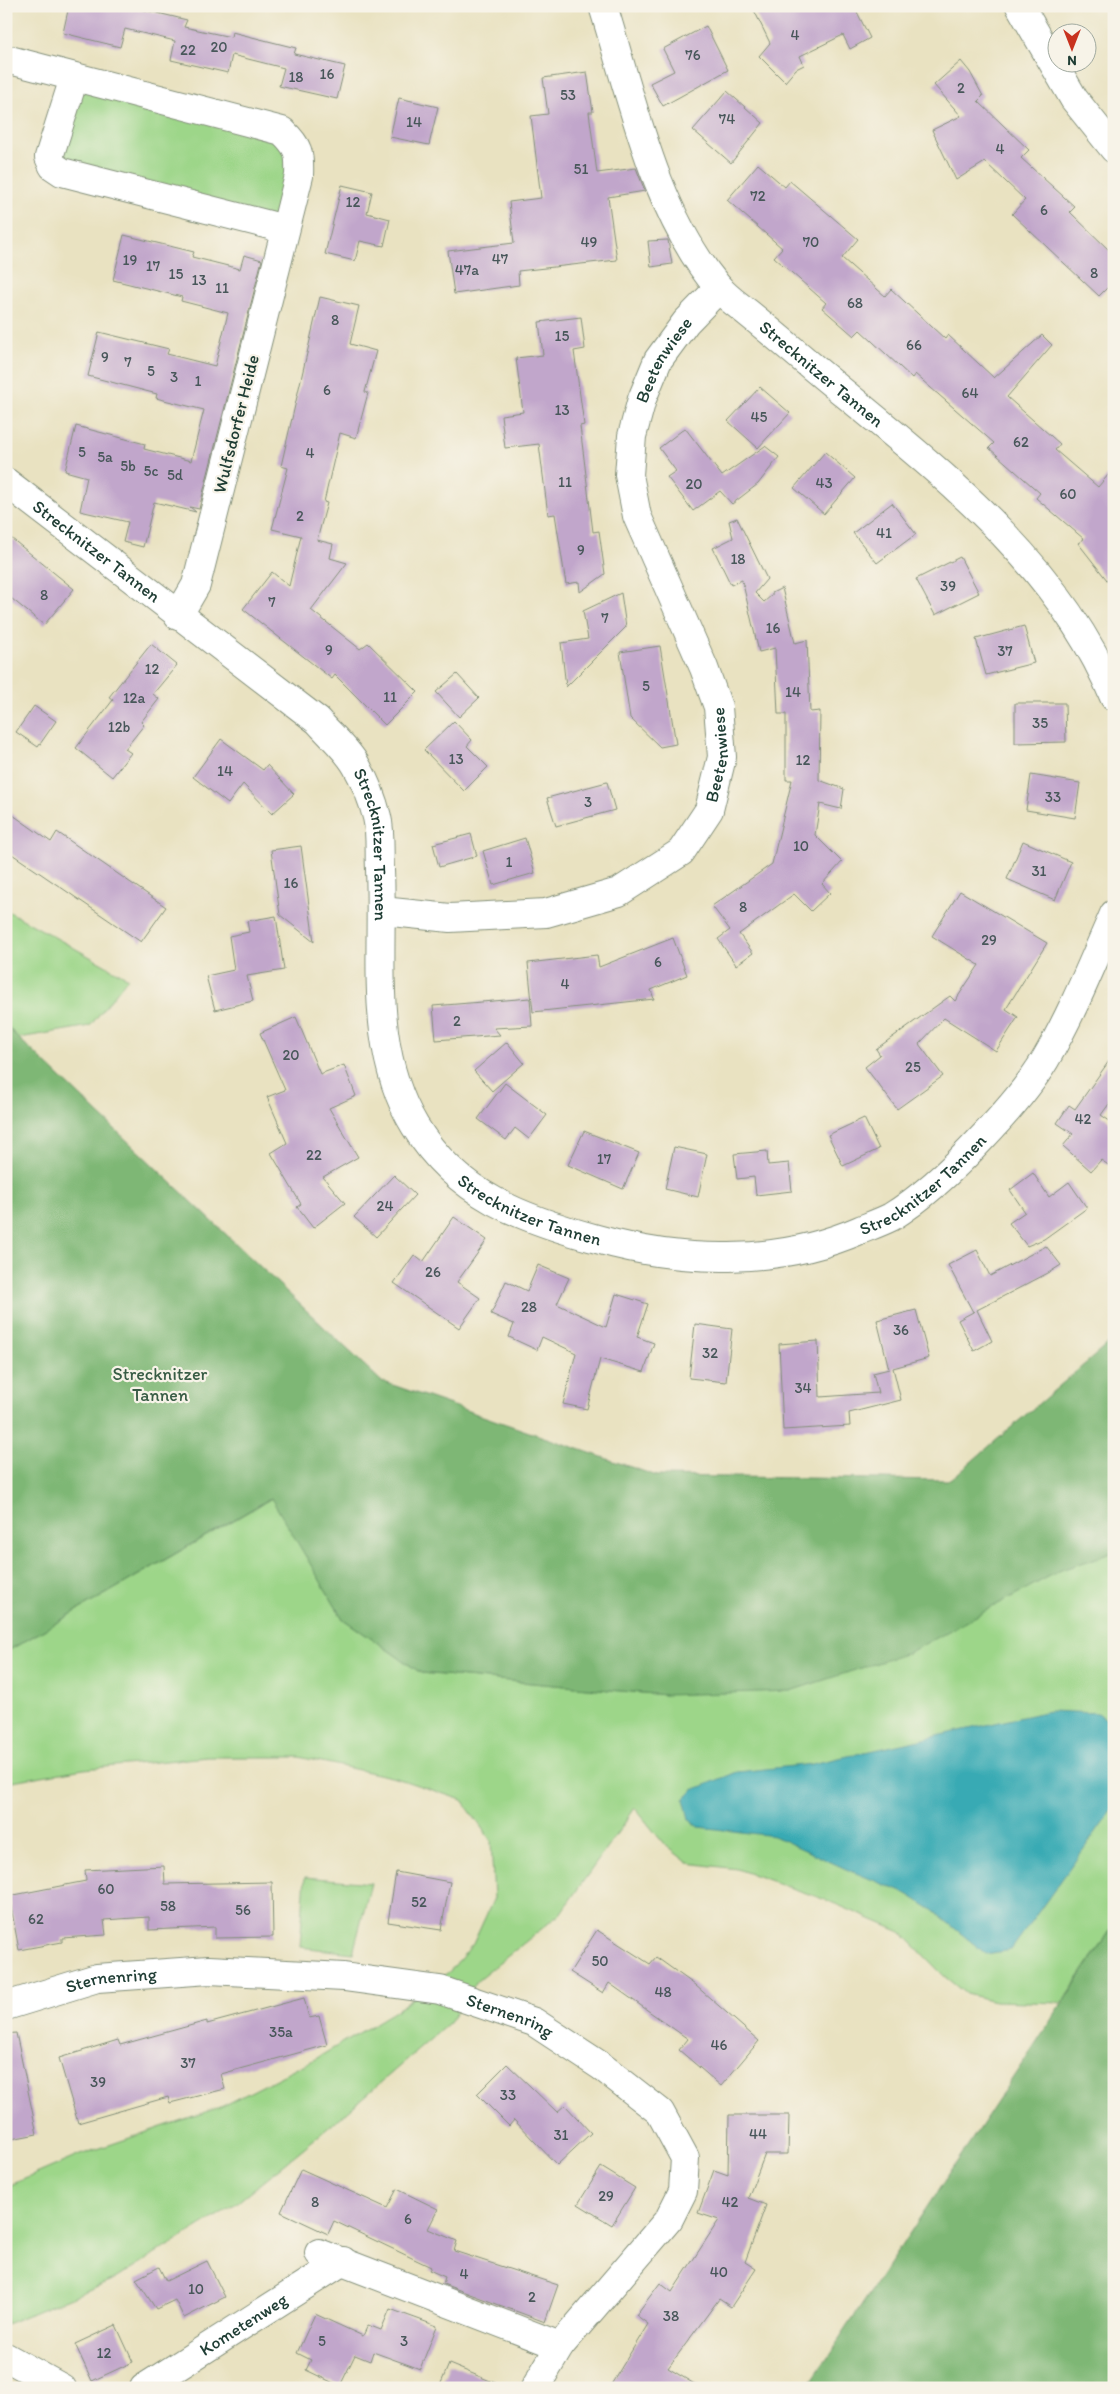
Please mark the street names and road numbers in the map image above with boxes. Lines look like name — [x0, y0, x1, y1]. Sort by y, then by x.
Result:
street label: Beetenwiese — [631, 313, 697, 406]
street label: Strecknitzer Tannen — [755, 316, 888, 432]
street label: Wulfsdorfer Heide — [208, 353, 264, 495]
street label: Strecknitzer Tannen — [28, 495, 165, 607]
street label: Beetenwiese — [700, 707, 733, 805]
street label: Strecknitzer Tannen — [349, 764, 392, 921]
street label: Strecknitzer Tannen — [856, 1129, 991, 1240]
street label: Strecknitzer Tannen — [453, 1169, 604, 1251]
street label: Sternenring — [63, 1963, 158, 1998]
street label: Sternenring — [463, 1989, 558, 2043]
street label: Kometenweg — [195, 2288, 292, 2361]

